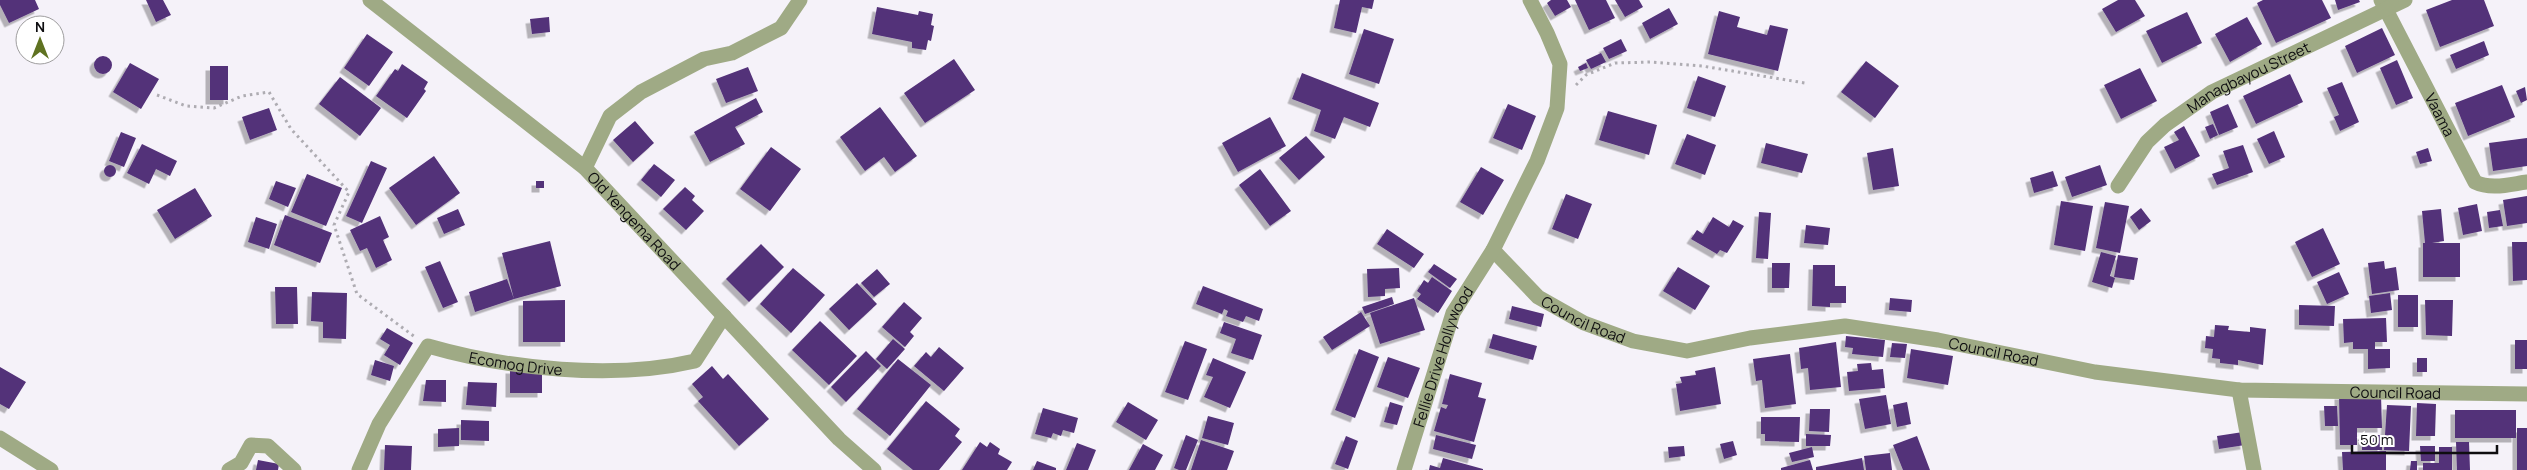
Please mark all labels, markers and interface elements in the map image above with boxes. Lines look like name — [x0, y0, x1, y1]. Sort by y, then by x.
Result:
north arrow — [15, 15, 65, 65]
text: N — [35, 17, 45, 36]
street label: Managbayou Street — [2182, 36, 2313, 117]
street label: Vaama — [2420, 89, 2460, 140]
street label: Old Yengema Road — [583, 167, 686, 275]
street label: Fellie Drive Hollywood — [1408, 282, 1478, 429]
street label: Council Road — [1538, 291, 1629, 348]
street label: Council Road — [1947, 332, 2040, 371]
street label: Ecomog Drive — [467, 346, 564, 380]
street label: Council Road — [2350, 381, 2441, 403]
scale bar — [2352, 422, 2497, 454]
text: 50 m — [2360, 429, 2394, 450]

